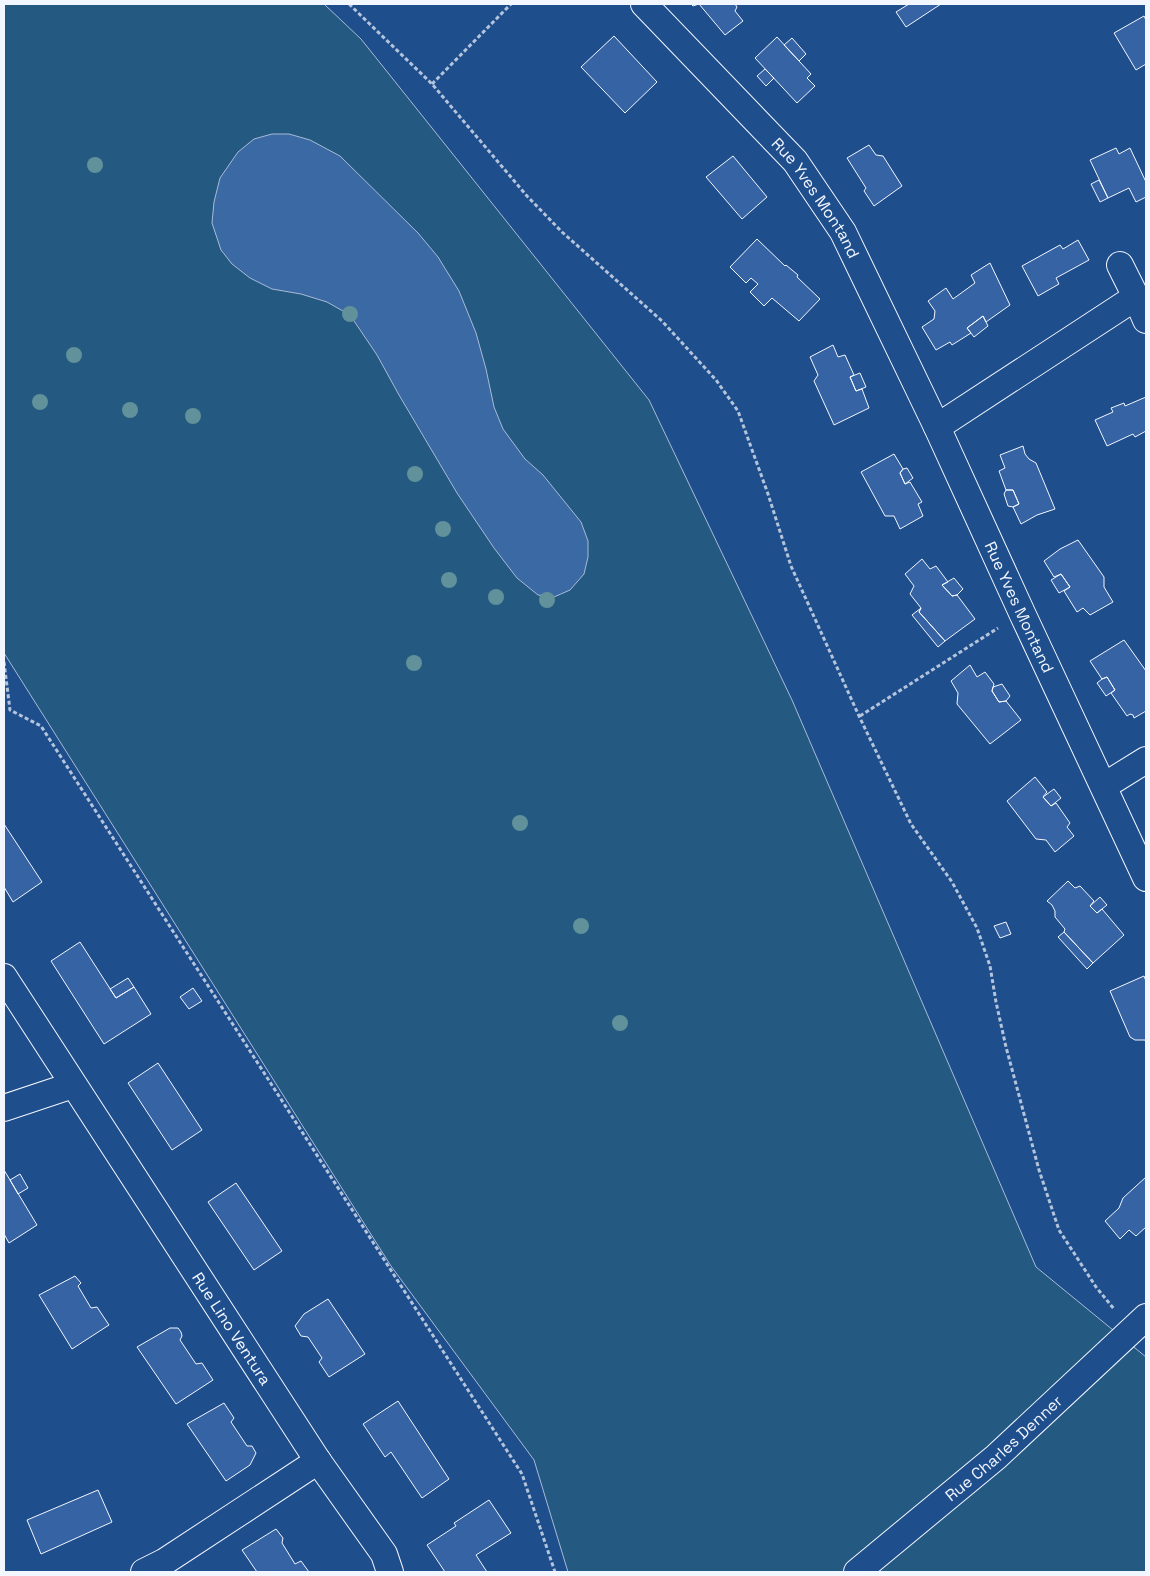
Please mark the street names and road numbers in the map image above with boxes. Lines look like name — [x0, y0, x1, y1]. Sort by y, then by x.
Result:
street label: Rue Yves Montand — [767, 133, 864, 262]
street label: Rue Yves Montand — [980, 538, 1058, 676]
street label: Rue Lino Ventura — [187, 1268, 276, 1389]
street label: Rue Charles Denner — [941, 1391, 1067, 1506]

